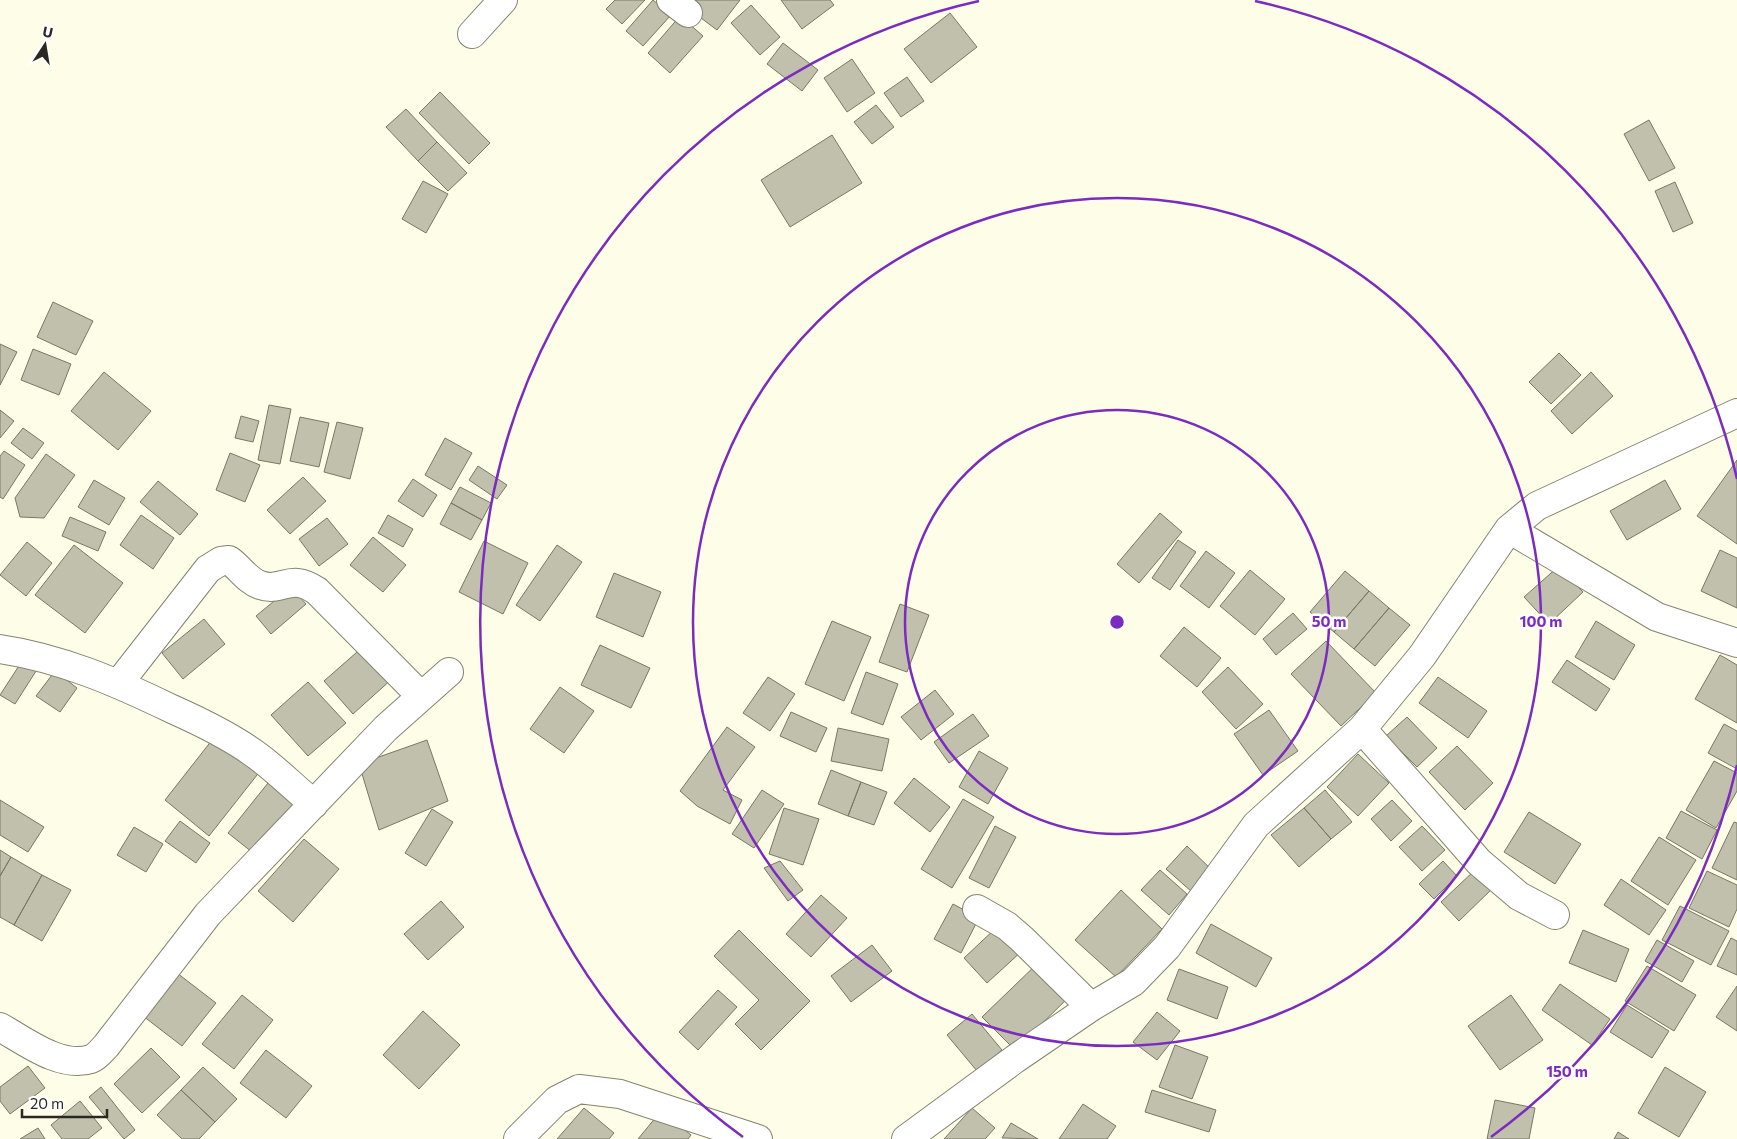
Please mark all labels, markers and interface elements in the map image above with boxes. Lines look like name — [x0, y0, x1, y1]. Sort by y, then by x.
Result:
north arrow — [20, 20, 70, 70]
text: U — [41, 22, 55, 41]
text: 50 m — [1312, 612, 1346, 630]
text: 100 m — [1520, 612, 1562, 630]
centre of rings — [1108, 613, 1126, 631]
text: 150 m — [1546, 1062, 1588, 1080]
scale bar — [22, 1086, 108, 1118]
text: 20 m — [30, 1094, 64, 1112]

